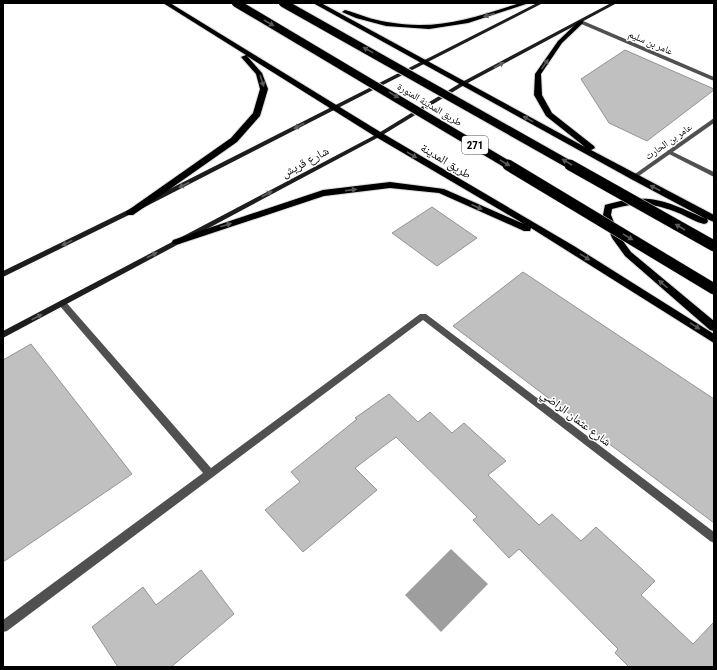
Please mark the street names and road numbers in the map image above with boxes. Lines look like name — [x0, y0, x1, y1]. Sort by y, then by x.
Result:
street label: عامر بن سليم — [626, 28, 675, 59]
street label: طريق المدينة المنورة — [395, 81, 464, 129]
street label: عامر بن الحارث — [643, 121, 694, 162]
road number: 271 — [462, 136, 488, 154]
street label: طريق المدينة — [418, 140, 474, 182]
street label: شارع قريش — [279, 144, 332, 181]
street label: شارع عثمان الراضي — [536, 387, 614, 452]

